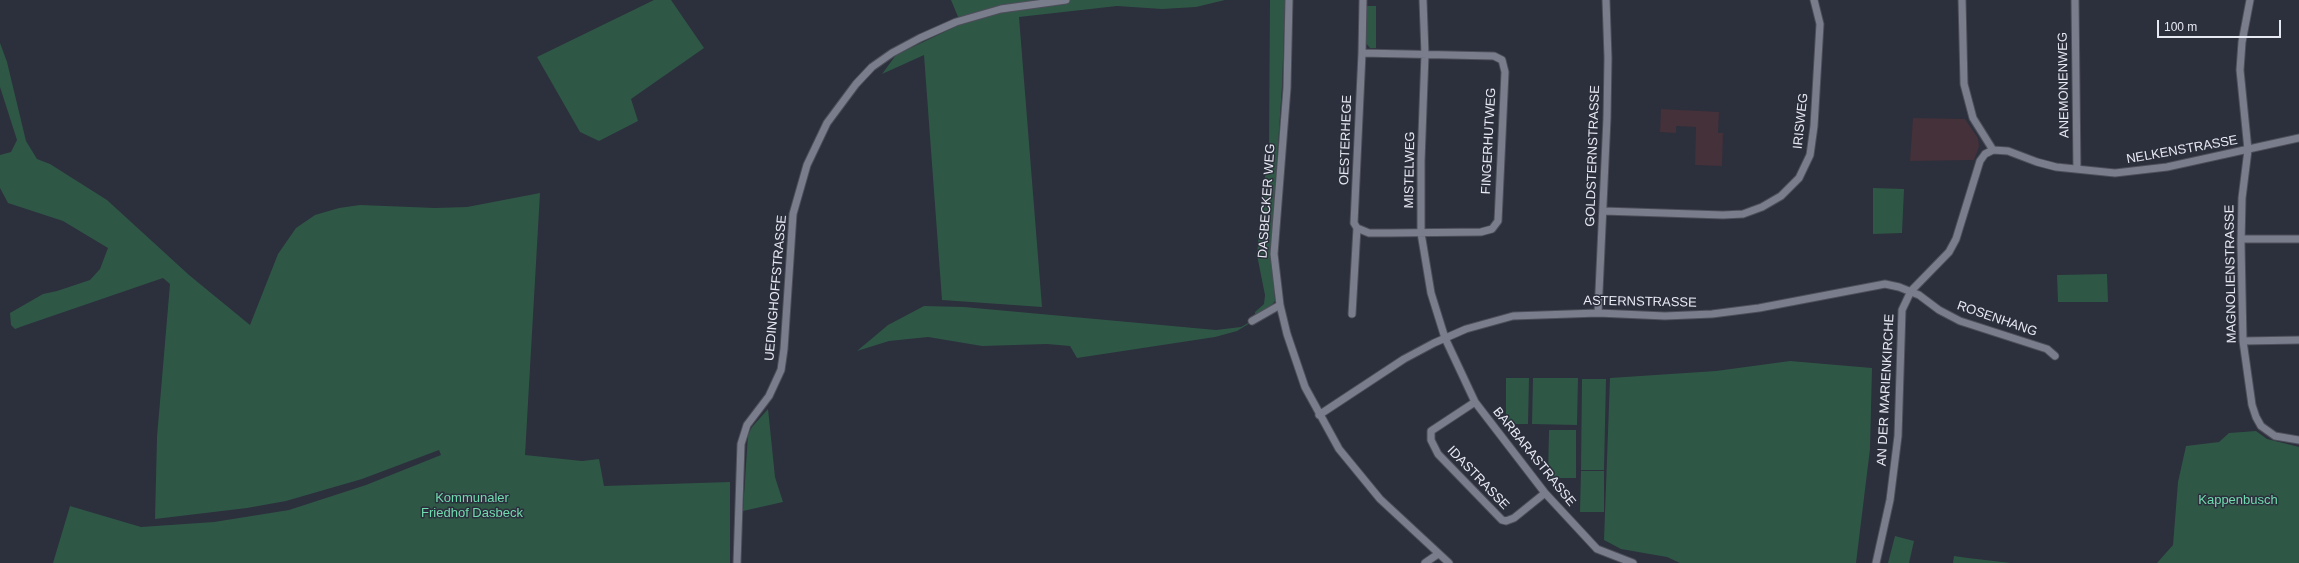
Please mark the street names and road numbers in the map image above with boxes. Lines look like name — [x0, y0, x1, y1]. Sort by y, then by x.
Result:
street label: ANEMONENWEG — [2055, 32, 2073, 138]
street label: GOLDSTERNSTRASSE — [1583, 85, 1603, 227]
street label: FINGERHUTWEG — [1478, 87, 1500, 195]
street label: IRISWEG — [1790, 92, 1812, 150]
street label: OESTERHEGE — [1337, 95, 1355, 185]
street label: MISTELWEG — [1402, 131, 1418, 209]
street label: NELKENSTRASSE — [2125, 133, 2239, 167]
street label: DASBECKER WEG — [1255, 143, 1279, 259]
street label: MAGNOLIENSTRASSE — [2222, 205, 2240, 343]
street label: UEDINGHOFFSTRASSE — [762, 214, 790, 362]
street label: ASTERNSTRASSE — [1583, 293, 1697, 311]
street label: ROSENHANG — [1955, 298, 2039, 340]
street label: AN DER MARIENKIRCHE — [1874, 313, 1898, 467]
street label: BARBARASTRASSE — [1489, 404, 1579, 510]
street label: IDASTRASSE — [1444, 443, 1512, 513]

